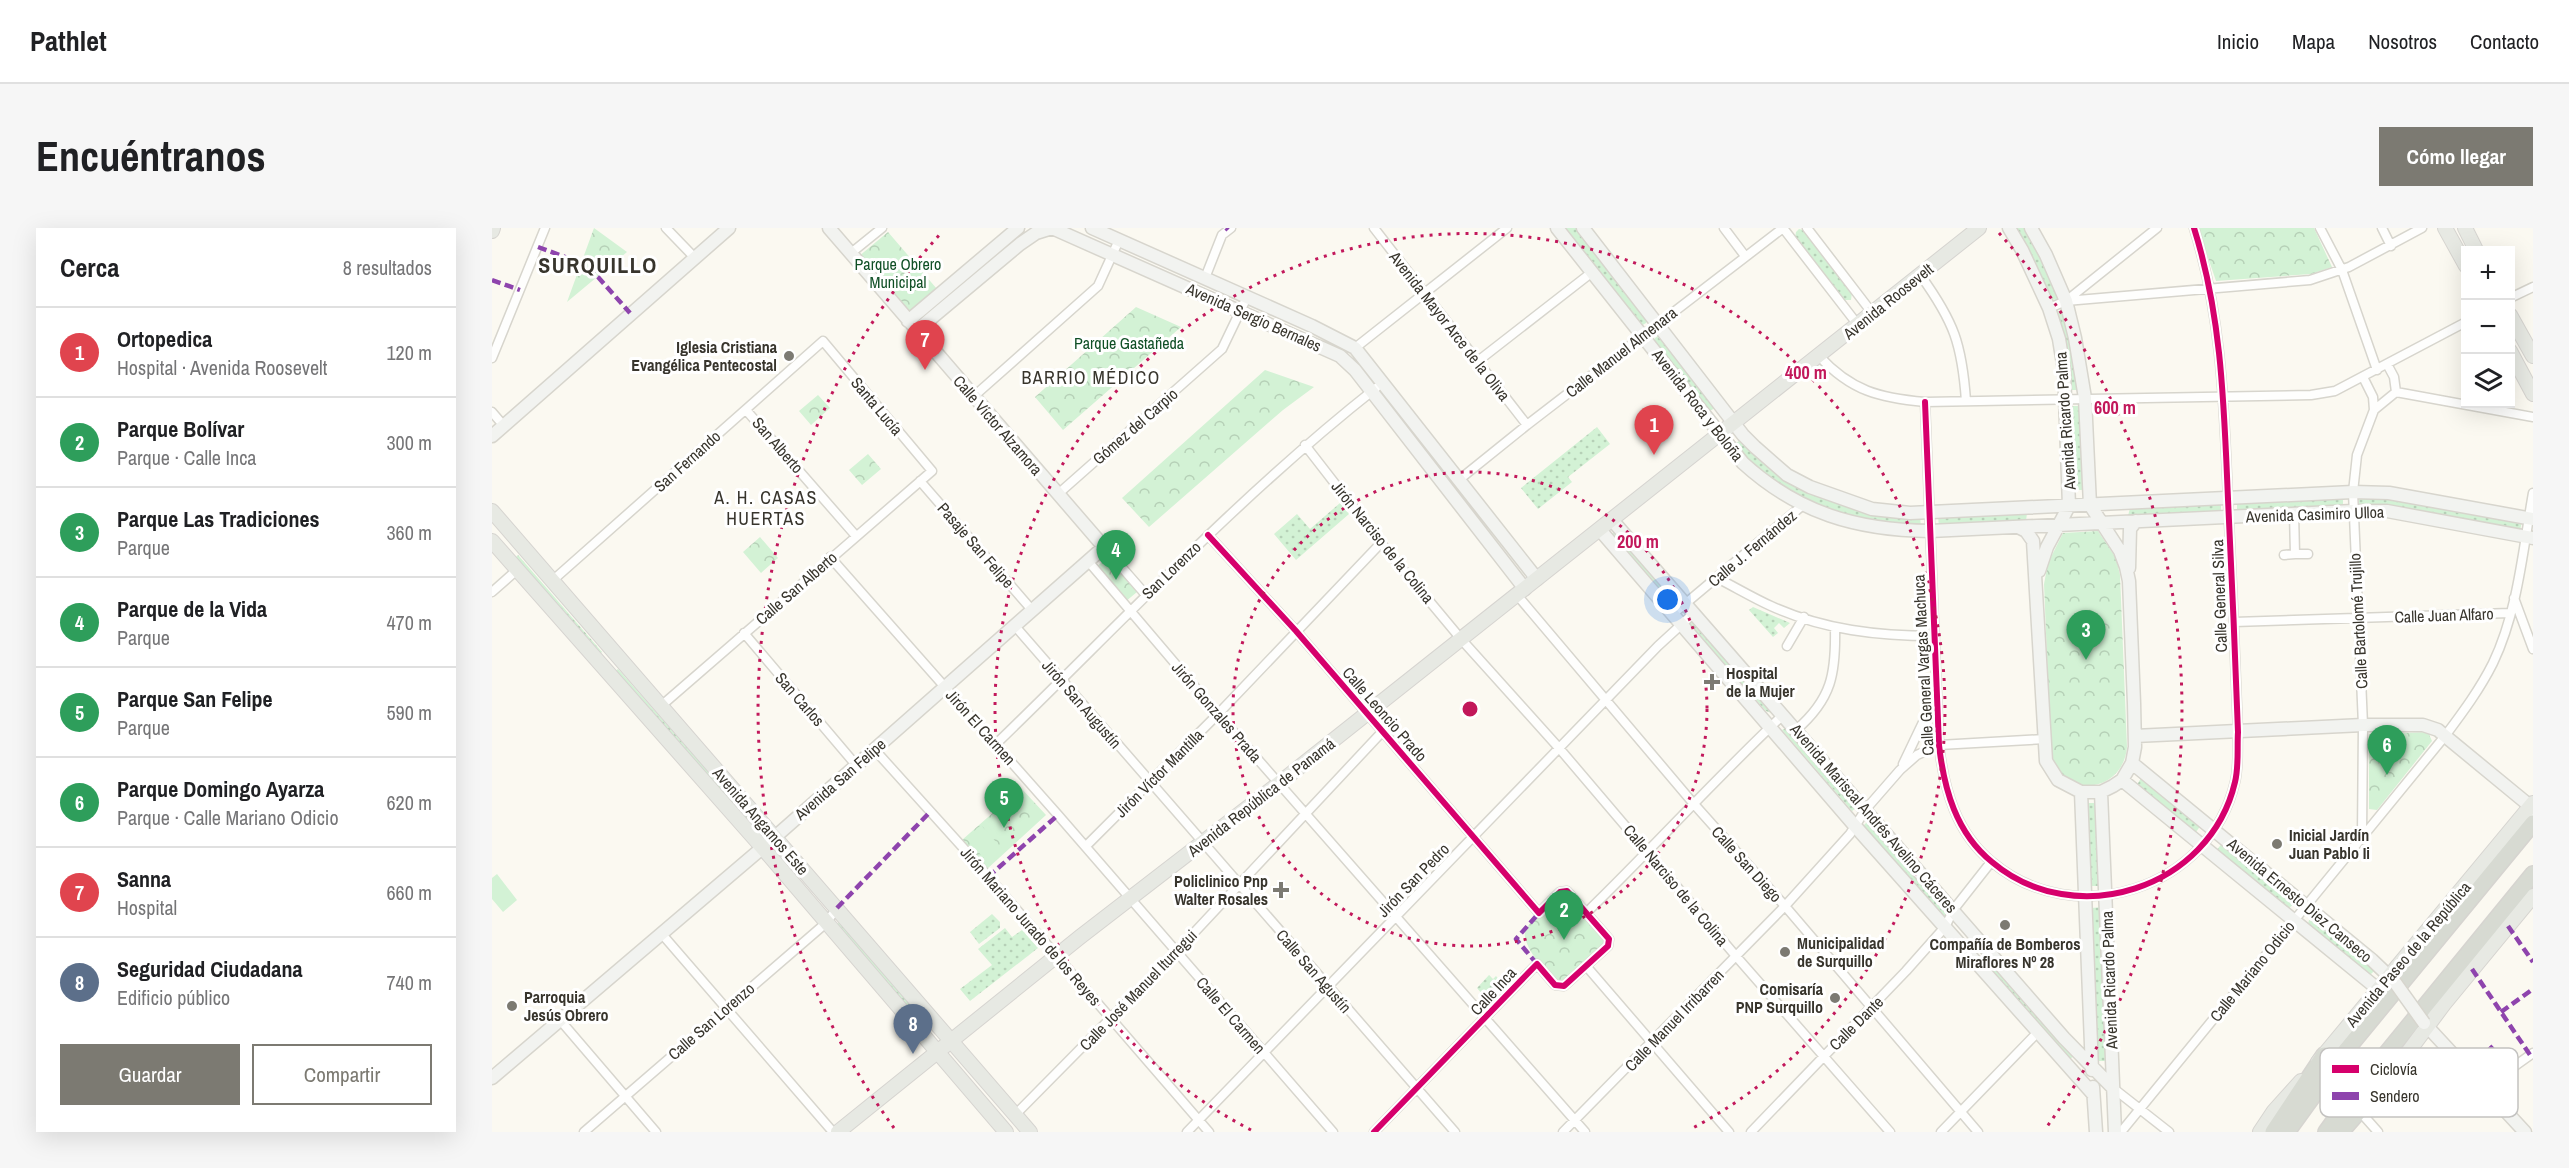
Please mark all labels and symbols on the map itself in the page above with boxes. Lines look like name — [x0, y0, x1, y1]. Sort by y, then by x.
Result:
street label: Avenida Mayor Arce de la Oliva — [1384, 246, 1516, 406]
district label: SURQUILLO — [538, 250, 658, 280]
park label: Parque Obrero Municipal — [855, 253, 941, 293]
street label: Avenida Roosevelt — [1838, 258, 1938, 345]
street label: Avenida Sergio Bernales — [1182, 277, 1325, 357]
street label: Calle Manuel Almenara — [1561, 301, 1682, 402]
pin: 7 — [906, 320, 944, 370]
park label: Parque Gastañeda — [1074, 332, 1185, 354]
place label: Iglesia Cristiana Evangélica Pentecostal — [631, 336, 778, 376]
street label: Avenida Roca y Boloña — [1647, 343, 1749, 466]
marker: Iglesia Cristiana Evangélica Pentecostal — [782, 349, 796, 363]
street label: Avenida Ricardo Palma — [2049, 351, 2081, 492]
text: 400 m — [1785, 360, 1827, 385]
district label: BARRIO MÉDICO — [1021, 365, 1161, 390]
street label: Calle Víctor Alzamora — [948, 370, 1048, 480]
street label: Santa Lucía — [846, 372, 908, 440]
street label: Gómez del Carpio — [1088, 383, 1182, 469]
text: 600 m — [2094, 395, 2136, 420]
pin: 1 — [1634, 406, 1674, 455]
street label: San Alberto — [747, 412, 809, 478]
street label: San Fernando — [649, 425, 725, 497]
street label: Jirón Narciso de la Colina — [1327, 476, 1440, 608]
district label: A. H. CASAS HUERTAS — [713, 485, 818, 531]
street label: Pasaje San Felipe — [933, 498, 1019, 592]
street label: Avenida Casimiro Ulloa — [2244, 501, 2385, 527]
street label: Calle J. Fernández — [1703, 504, 1801, 592]
text: 200 m — [1617, 529, 1659, 554]
pin: 4 — [1096, 530, 1136, 580]
street label: San Lorenzo — [1137, 536, 1205, 604]
street label: Calle General Silva — [2206, 538, 2232, 653]
street label: Calle San Alberto — [751, 546, 841, 630]
street label: Calle Bartolomé Trujillo — [2343, 553, 2373, 689]
street label: Calle General Vargas Machuca — [1907, 573, 1939, 756]
your location — [1653, 585, 1682, 614]
street label: Calle Juan Alfaro — [2394, 602, 2494, 628]
pin: 3 — [2066, 610, 2106, 660]
street label: Jirón San Augustín — [1037, 655, 1127, 753]
street label: Jirón Gonzales Prada — [1167, 657, 1267, 768]
street label: Calle Leoncio Prado — [1338, 662, 1432, 766]
place label: Hospital de la Mujer — [1726, 662, 1795, 702]
street label: San Carlos — [770, 667, 830, 731]
marker: Hospital de la Mujer — [1703, 673, 1721, 691]
street label: Jirón El Carmen — [941, 684, 1021, 770]
centre of rings — [1460, 699, 1480, 719]
street label: Avenida Mariscal Andrés Avelino Cáceres — [1785, 718, 1963, 918]
street label: Jirón Víctor Mantilla — [1110, 724, 1208, 822]
pin: 6 — [2368, 726, 2406, 775]
street label: Avenida República de Panamá — [1182, 732, 1340, 862]
street label: Avenida San Felipe — [789, 733, 890, 825]
street label: Avenida Angamos Este — [707, 762, 814, 880]
pin: 5 — [984, 778, 1024, 828]
street label: Calle Narciso de la Colina — [1619, 820, 1734, 951]
street label: Calle San Diego — [1707, 821, 1787, 907]
place label: Inicial Jardín Juan Pablo Ii — [2289, 824, 2370, 864]
street label: Avenida Ernesto Diez Canseco — [2222, 832, 2377, 967]
marker: Inicial Jardín Juan Pablo Ii — [2270, 837, 2284, 851]
street label: Jirón San Pedro — [1372, 838, 1454, 922]
street label: Jirón Mariano Jurado de los Reyes — [956, 842, 1106, 1010]
place label: Policlinico Pnp Walter Rosales — [1174, 870, 1268, 910]
street label: Avenida Paseo de la República — [2340, 876, 2476, 1032]
marker: Policlinico Pnp Walter Rosales — [1272, 881, 1290, 899]
pin: 2 — [1544, 890, 1584, 940]
street label: Avenida Ricardo Palma — [2096, 910, 2122, 1051]
street label: Calle Mariano Odicio — [2204, 916, 2300, 1026]
marker: Compañía de Bomberos Miraflores Nº 28 — [1998, 918, 2012, 932]
street label: Calle San Agustín — [1271, 924, 1357, 1018]
street label: Calle José Manuel Iturregui — [1074, 925, 1202, 1055]
place label: Municipalidad de Surquillo — [1797, 932, 1885, 972]
place label: Compañía de Bomberos Miraflores Nº 28 — [1930, 933, 2080, 973]
marker: Municipalidad de Surquillo — [1778, 945, 1792, 959]
street label: Calle Inca — [1465, 962, 1521, 1020]
street label: Calle Manuel Irribarren — [1619, 964, 1729, 1076]
street label: Calle El Carmen — [1191, 972, 1271, 1058]
street label: Calle San Lorenzo — [663, 977, 759, 1065]
place label: Comisaría PNP Surquillo — [1736, 978, 1824, 1018]
place label: Parroquia Jesús Obrero — [524, 986, 609, 1026]
street label: Calle Dante — [1824, 991, 1888, 1055]
marker: Comisaría PNP Surquillo — [1828, 991, 1842, 1005]
marker: Parroquia Jesús Obrero — [505, 999, 519, 1013]
pin: 8 — [894, 1004, 932, 1054]
legend — [2320, 1048, 2518, 1117]
text: Ciclovía — [2370, 1058, 2418, 1080]
text: Sendero — [2370, 1085, 2420, 1107]

